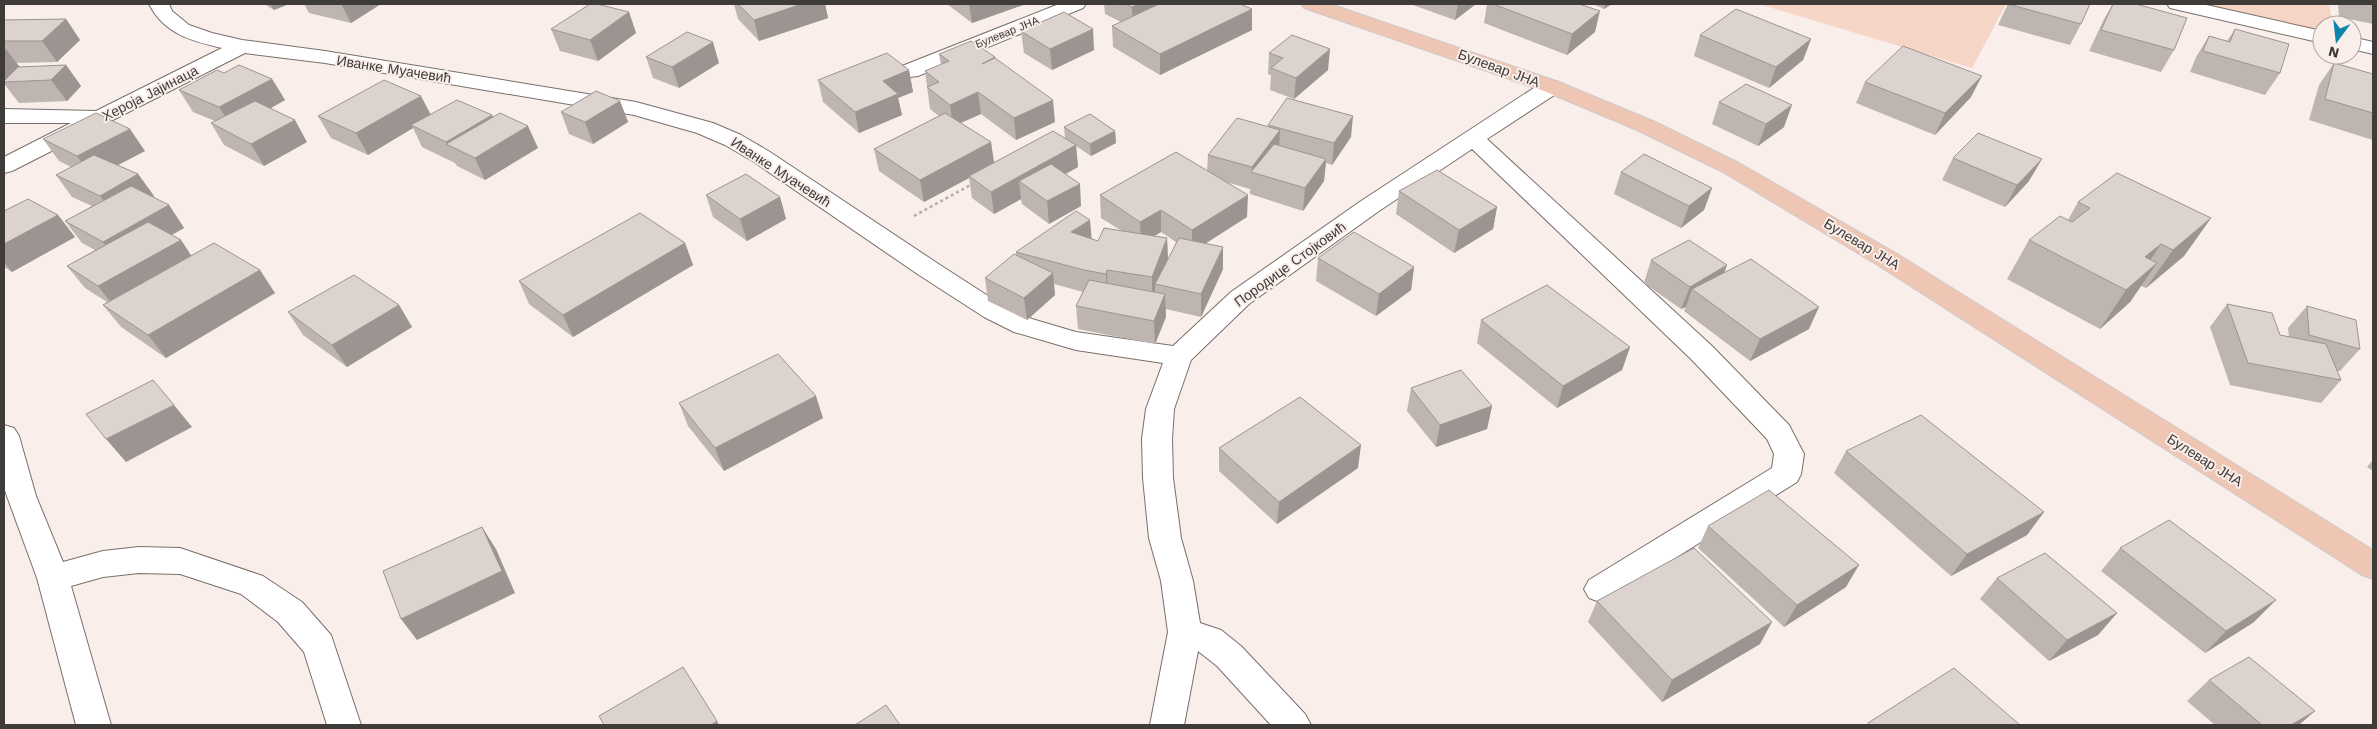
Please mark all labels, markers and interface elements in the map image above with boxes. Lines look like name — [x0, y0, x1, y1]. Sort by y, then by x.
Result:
street label: Булевар ЈНА — [974, 14, 1041, 51]
north arrow — [2312, 15, 2362, 65]
text: N — [2327, 43, 2341, 62]
street label: Булевар ЈНА — [1456, 46, 1543, 90]
street label: Иванке Муачевић — [335, 52, 453, 86]
street label: Хероја Јајинаца — [99, 62, 201, 124]
street label: Иванке Муачевић — [728, 134, 834, 210]
street label: Булевар ЈНА — [1821, 215, 1903, 273]
street label: Породице Стојковић — [1231, 218, 1349, 310]
street label: Булевар ЈНА — [2164, 431, 2246, 490]

